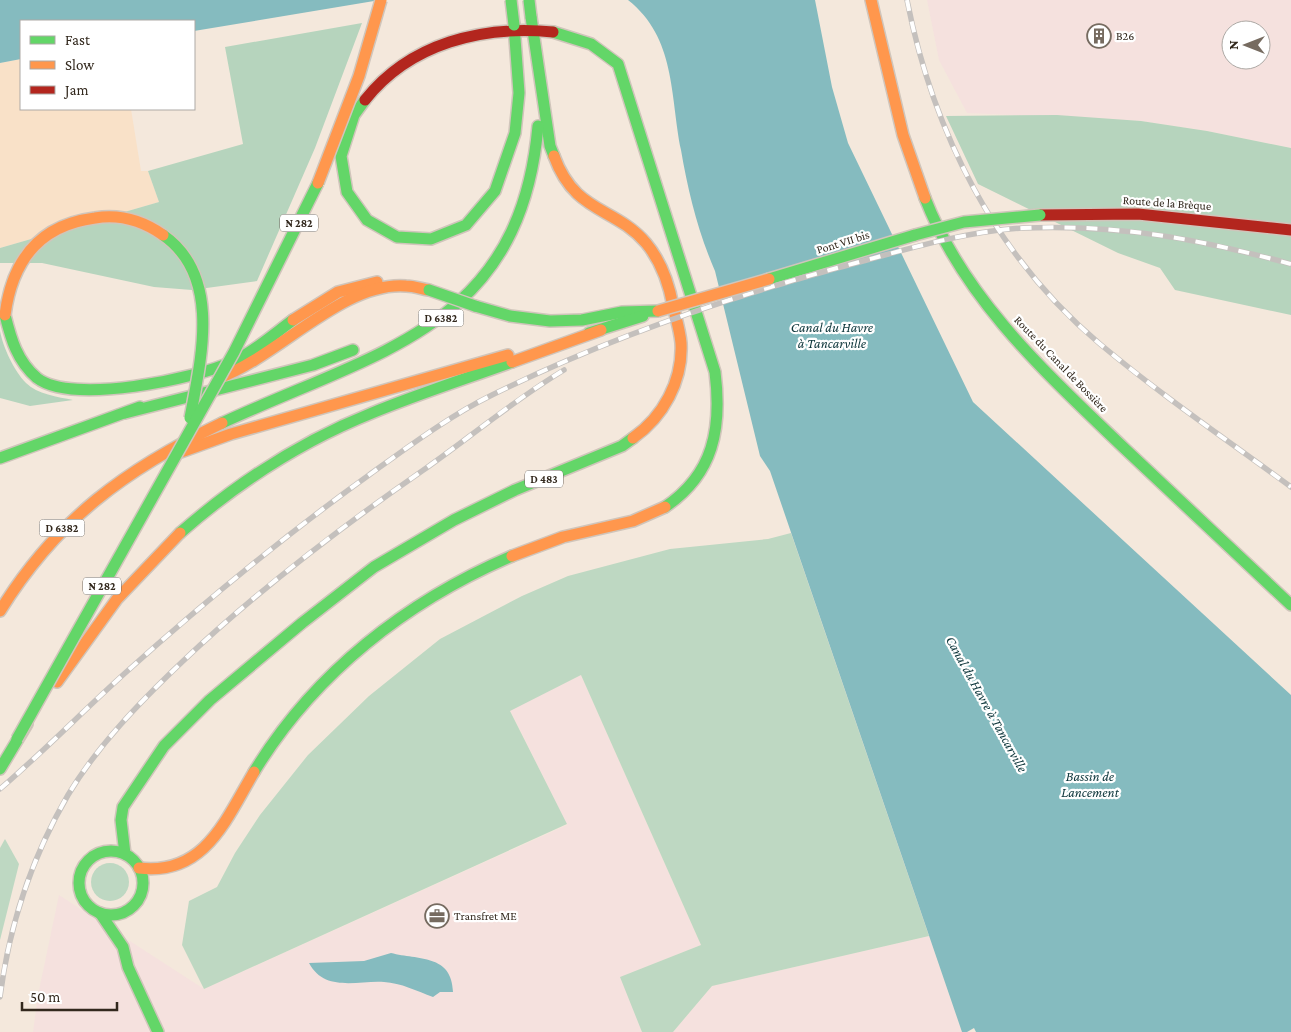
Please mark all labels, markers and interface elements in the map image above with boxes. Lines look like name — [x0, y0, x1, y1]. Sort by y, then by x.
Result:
legend — [20, 20, 195, 110]
north arrow — [1221, 20, 1271, 70]
building icon: B26 — [1086, 23, 1112, 49]
place label: B26 — [1116, 29, 1134, 43]
text: Fast — [65, 32, 91, 48]
text: N — [1225, 40, 1241, 50]
text: Slow — [65, 57, 95, 73]
text: Jam — [63, 82, 88, 99]
street label: Route de la Brèque — [1122, 193, 1212, 213]
road number: N 282 — [280, 214, 318, 232]
street label: Pont VII bis — [815, 227, 872, 257]
road number: D 6382 — [418, 310, 464, 326]
street label: Route du Canal de Bossière — [1011, 313, 1111, 415]
water label: Canal du Havre à Tancarville — [791, 319, 874, 351]
road number: D 483 — [525, 470, 563, 488]
road number: D 6382 — [40, 520, 84, 536]
road number: N 282 — [83, 578, 121, 594]
water label: Canal du Havre à Tancarville — [943, 633, 1031, 776]
water label: Bassin de Lancement — [1061, 768, 1120, 800]
office icon: Transfret ME — [424, 903, 450, 929]
place label: Transfret ME — [454, 909, 517, 923]
scale bar — [22, 980, 118, 1012]
text: 50 m — [30, 989, 60, 1005]

